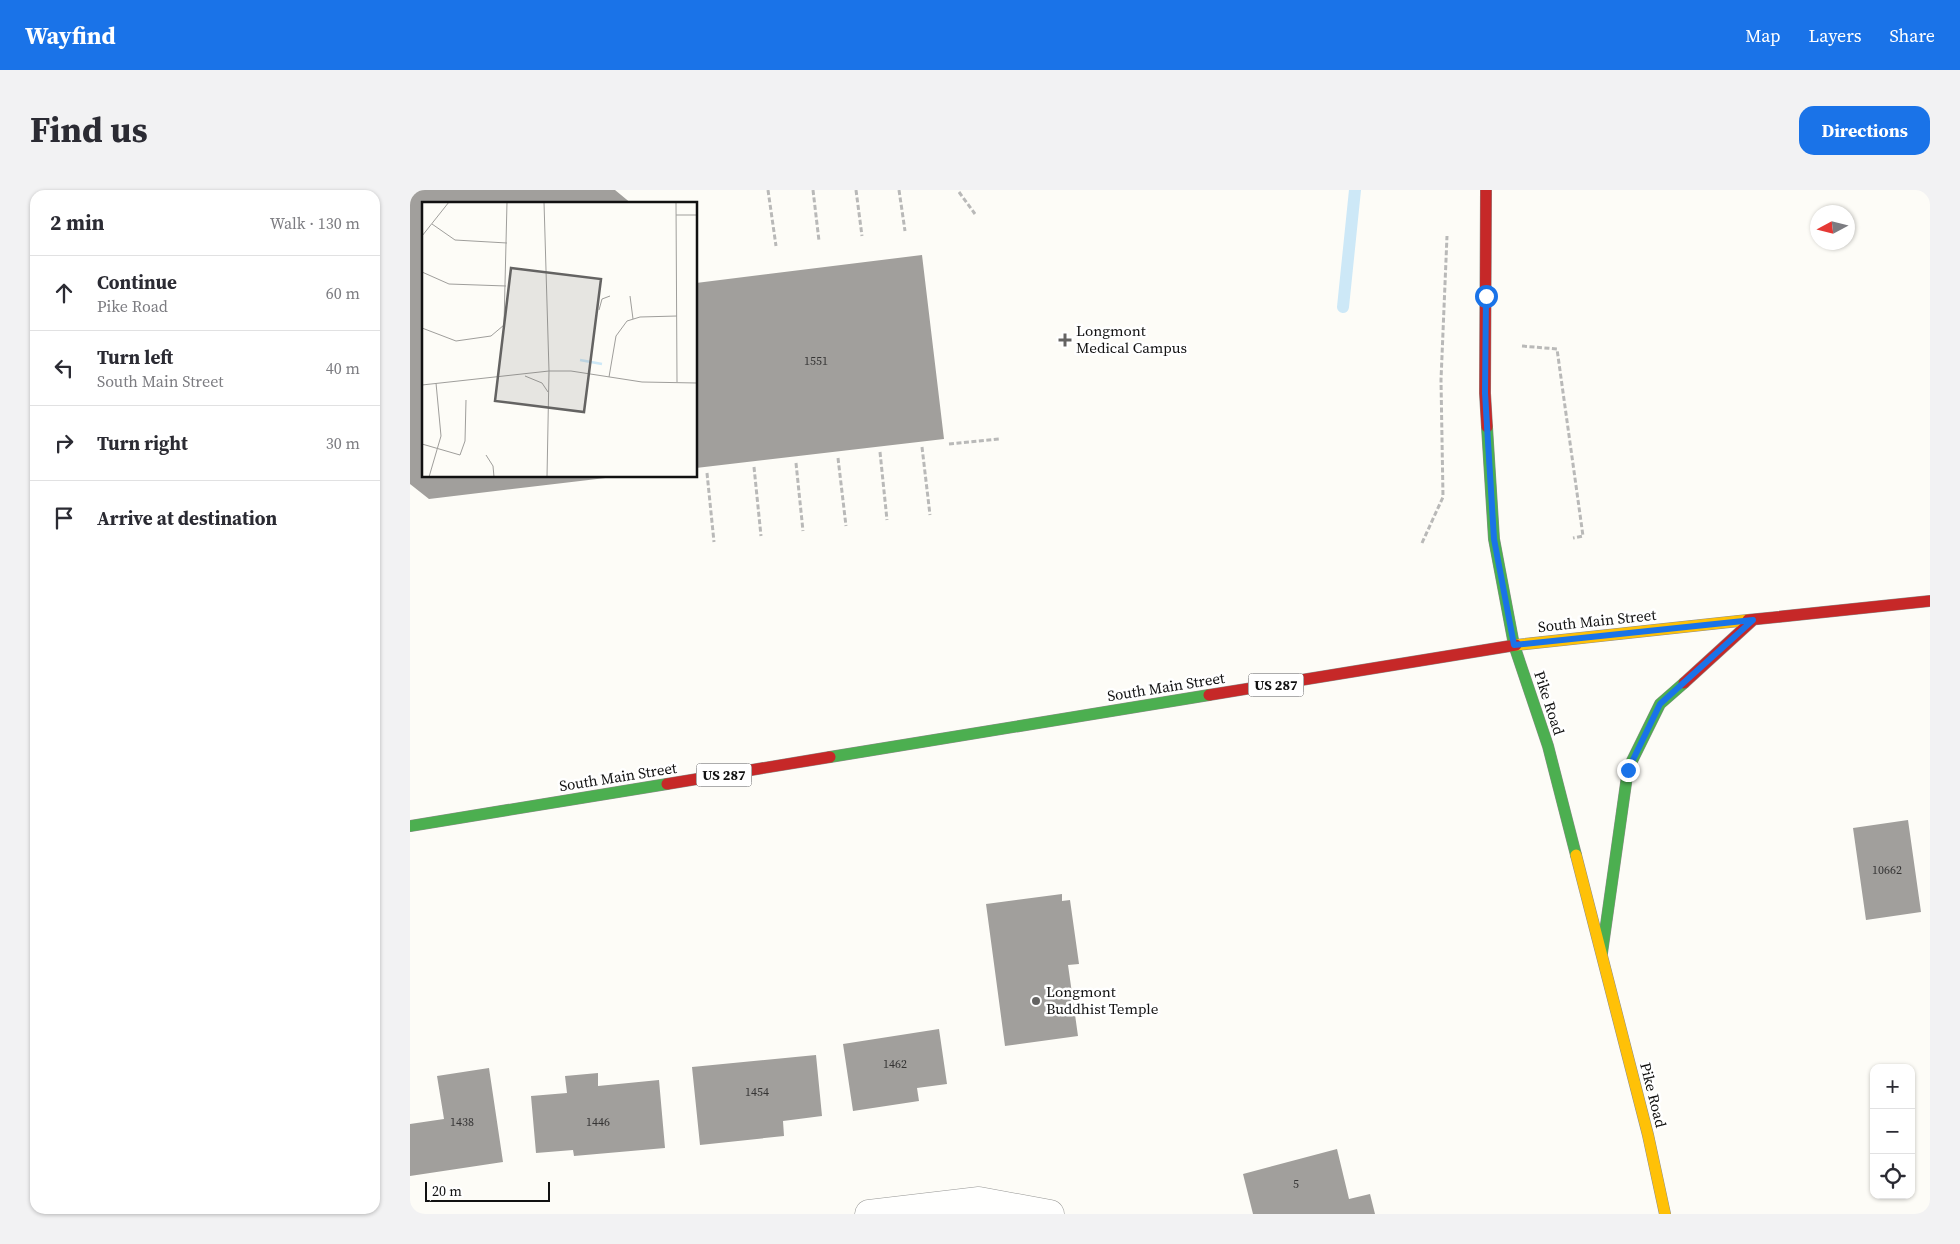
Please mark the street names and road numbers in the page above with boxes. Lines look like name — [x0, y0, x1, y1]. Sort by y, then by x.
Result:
street label: South Main Street — [1537, 604, 1657, 637]
street label: South Main Street — [1106, 667, 1226, 706]
street label: Pike Road — [1529, 668, 1570, 738]
road number: US 287 — [1248, 674, 1304, 696]
street label: South Main Street — [558, 757, 678, 796]
road number: US 287 — [696, 764, 752, 786]
street label: Pike Road — [1635, 1060, 1672, 1130]

